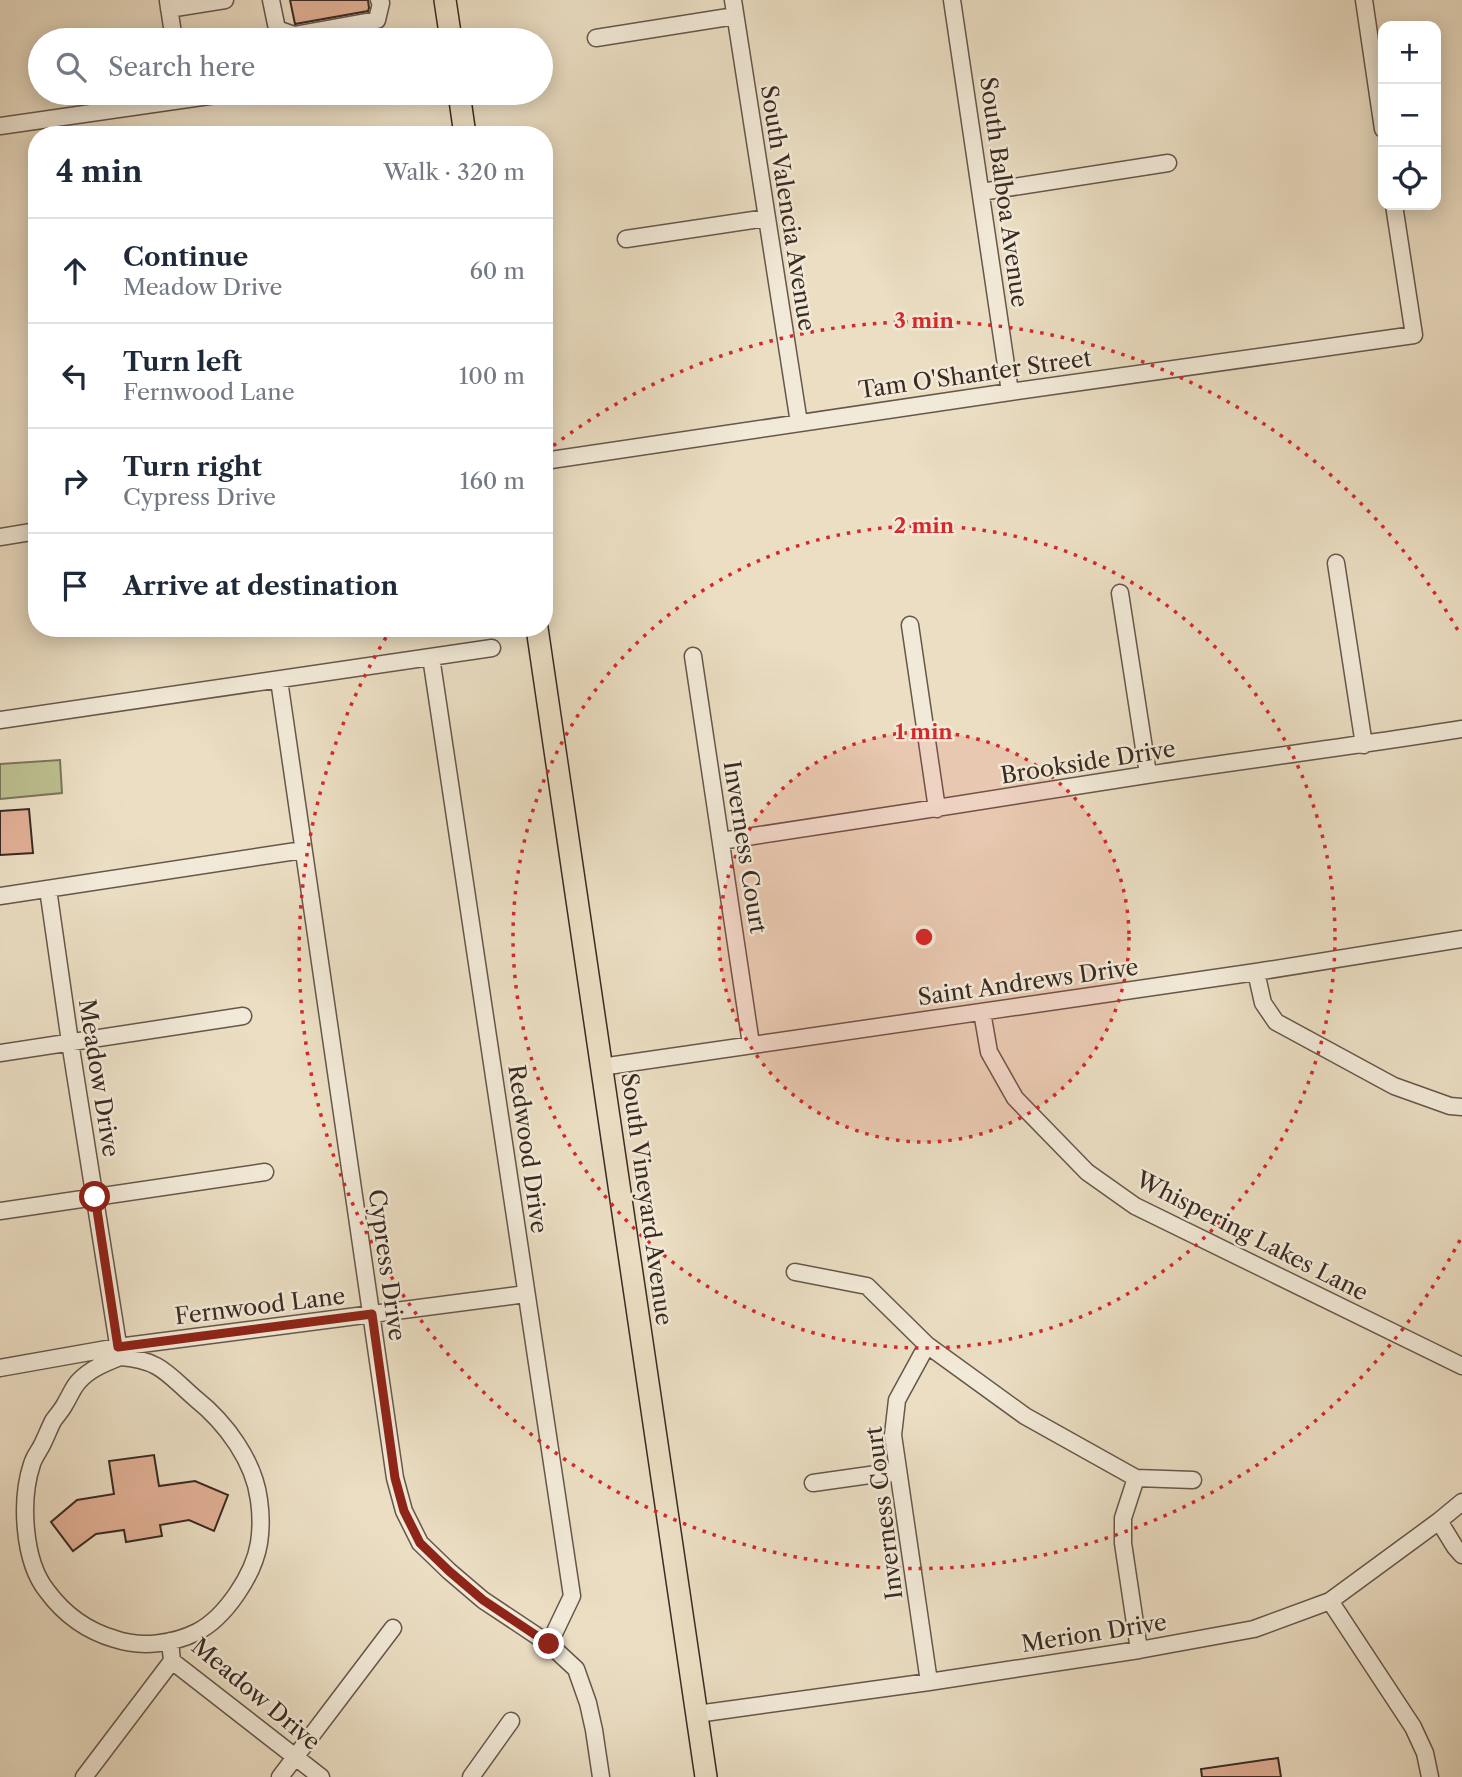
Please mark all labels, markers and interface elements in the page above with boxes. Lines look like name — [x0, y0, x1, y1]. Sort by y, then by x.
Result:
map controls — [1378, 21, 1441, 210]
button: + — [1378, 21, 1441, 84]
search box — [28, 28, 553, 105]
icon: search — [52, 48, 90, 86]
text: Search here — [108, 51, 255, 83]
street label: South Balboa Avenue — [974, 75, 1034, 309]
street label: South Valencia Avenue — [755, 83, 821, 333]
button: − — [1378, 84, 1441, 147]
button: locate — [1378, 147, 1441, 210]
text: 4 min — [56, 153, 142, 190]
text: Walk · 320 m — [383, 158, 525, 186]
text: Continue — [123, 241, 248, 273]
icon: ahead — [56, 252, 94, 290]
text: 60 m — [469, 257, 525, 285]
text: Meadow Drive — [123, 273, 282, 301]
text: 3 min — [894, 308, 955, 333]
street label: Tam O'Shanter Street — [857, 344, 1093, 404]
text: Turn left — [123, 346, 242, 378]
icon: left — [56, 357, 94, 395]
text: 100 m — [459, 362, 525, 390]
text: Fernwood Lane — [123, 378, 295, 406]
text: Turn right — [123, 451, 262, 483]
icon: right — [56, 462, 94, 500]
text: 160 m — [460, 467, 525, 495]
text: Cypress Drive — [123, 483, 276, 511]
text: 2 min — [894, 513, 955, 538]
icon: arrive — [56, 567, 94, 605]
text: Arrive at destination — [123, 570, 398, 602]
text: 1 min — [895, 719, 953, 744]
street label: Brookside Drive — [999, 734, 1177, 790]
street label: Inverness Court — [718, 759, 772, 935]
centre of rings — [912, 925, 936, 949]
street label: Saint Andrews Drive — [916, 953, 1140, 1011]
street label: Meadow Drive — [73, 997, 125, 1159]
street label: Redwood Drive — [502, 1063, 554, 1235]
street label: South Vineyard Avenue — [615, 1071, 679, 1327]
street label: Whispering Lakes Lane — [1130, 1165, 1373, 1307]
route start — [79, 1181, 110, 1212]
street label: Cypress Drive — [362, 1187, 412, 1343]
street label: Fernwood Lane — [173, 1282, 347, 1330]
street label: Inverness Court — [859, 1425, 909, 1601]
street label: Merion Drive — [1019, 1608, 1169, 1658]
route end — [533, 1628, 564, 1659]
street label: Meadow Drive — [186, 1632, 326, 1756]

